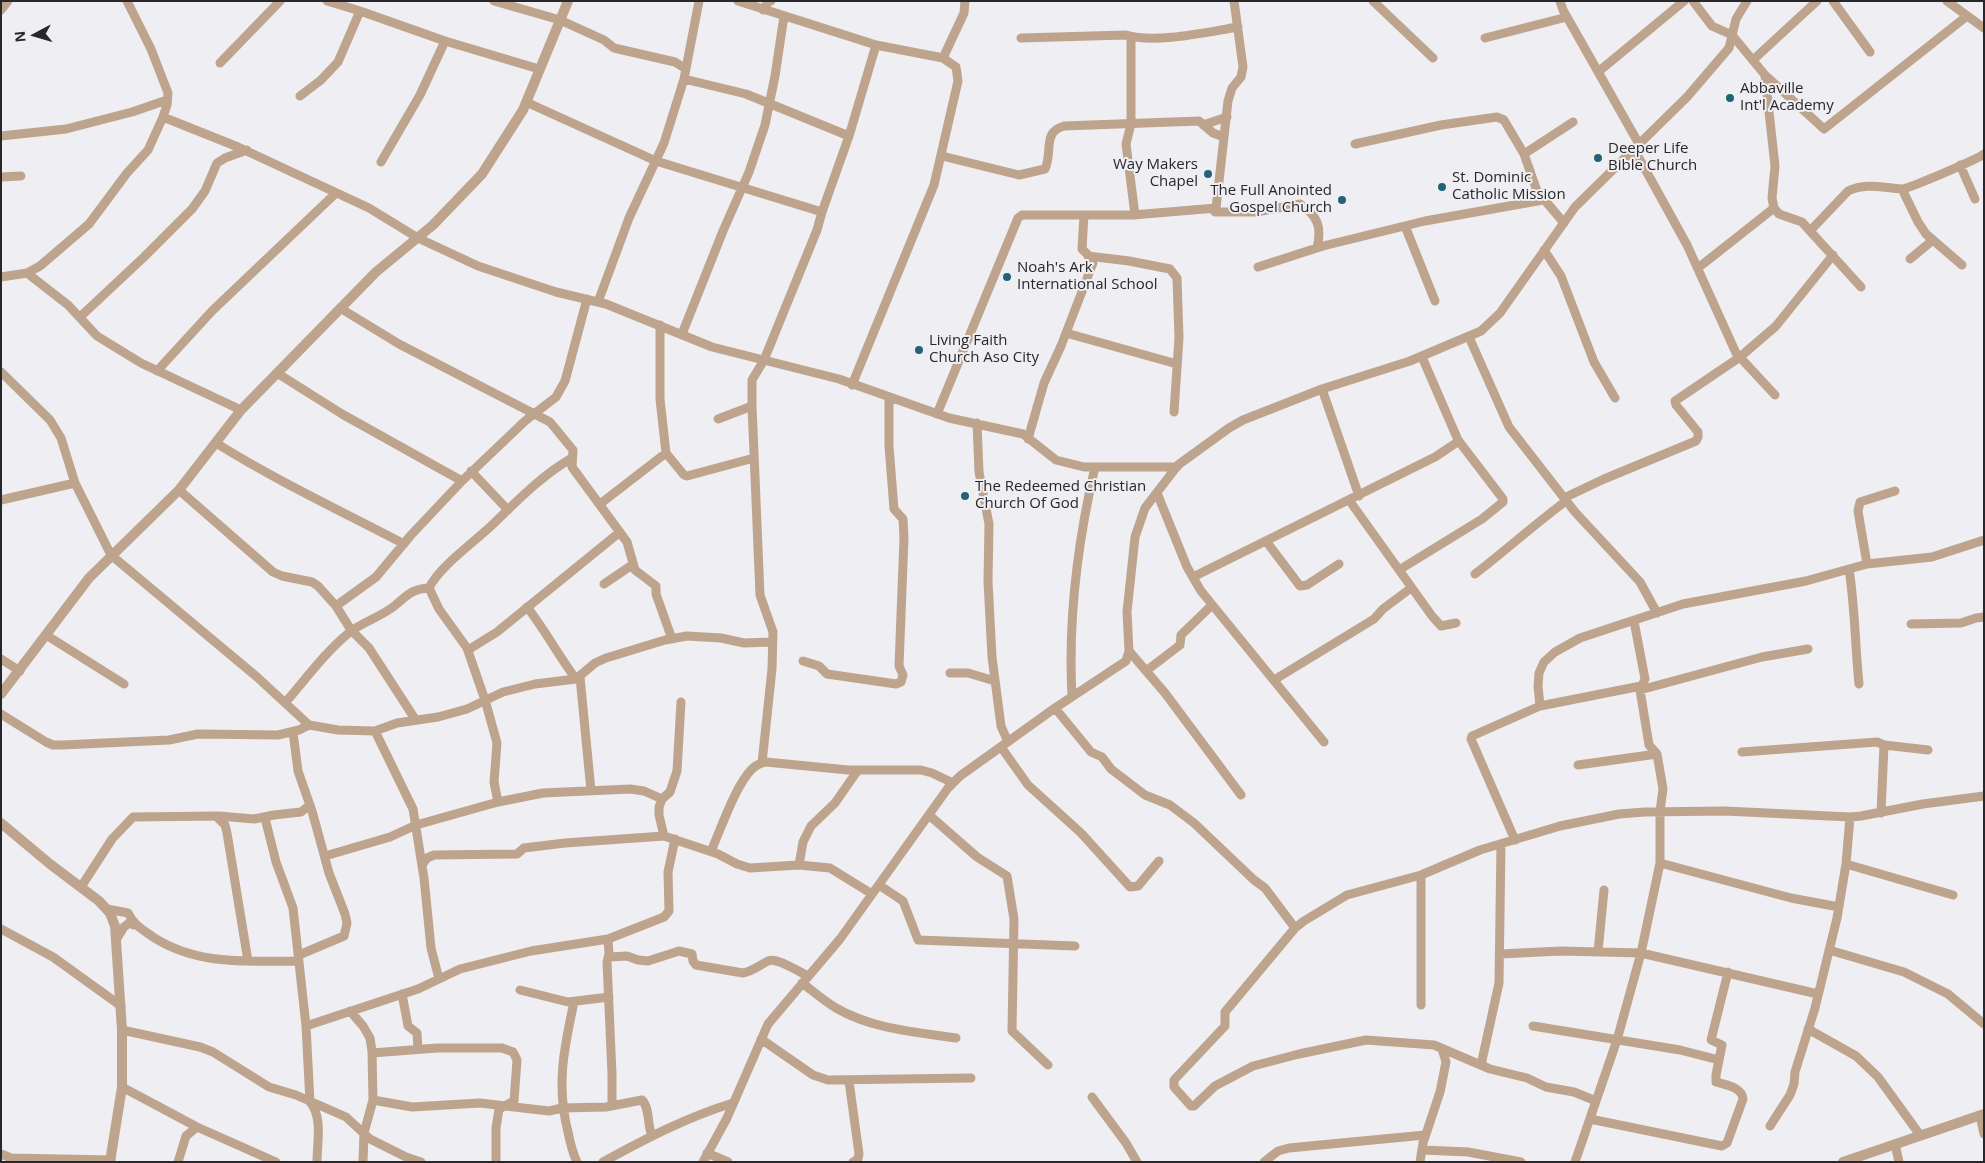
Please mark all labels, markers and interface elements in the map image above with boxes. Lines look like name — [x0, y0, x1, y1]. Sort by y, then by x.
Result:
north arrow — [10, 10, 60, 60]
text: N — [10, 30, 30, 43]
place label: Abbaville Int'l Academy — [1740, 80, 1834, 115]
marker: Abbaville Int'l Academy — [1724, 92, 1736, 104]
place label: Deeper Life Bible Church — [1608, 140, 1697, 175]
marker: Deeper Life Bible Church — [1592, 152, 1604, 164]
place label: Way Makers Chapel — [1113, 156, 1198, 191]
marker: Way Makers Chapel — [1202, 168, 1214, 180]
place label: St. Dominic Catholic Mission — [1452, 169, 1566, 204]
marker: St. Dominic Catholic Mission — [1436, 181, 1448, 193]
place label: The Full Anointed Gospel Church — [1210, 182, 1332, 217]
marker: The Full Anointed Gospel Church — [1336, 194, 1348, 206]
place label: Noah's Ark International School — [1017, 259, 1158, 294]
marker: Noah's Ark International School — [1001, 271, 1013, 283]
place label: Living Faith Church Aso City — [929, 332, 1039, 367]
marker: Living Faith Church Aso City — [913, 344, 925, 356]
place label: The Redeemed Christian Church Of God — [975, 478, 1146, 513]
marker: The Redeemed Christian Church Of God — [959, 490, 971, 502]

